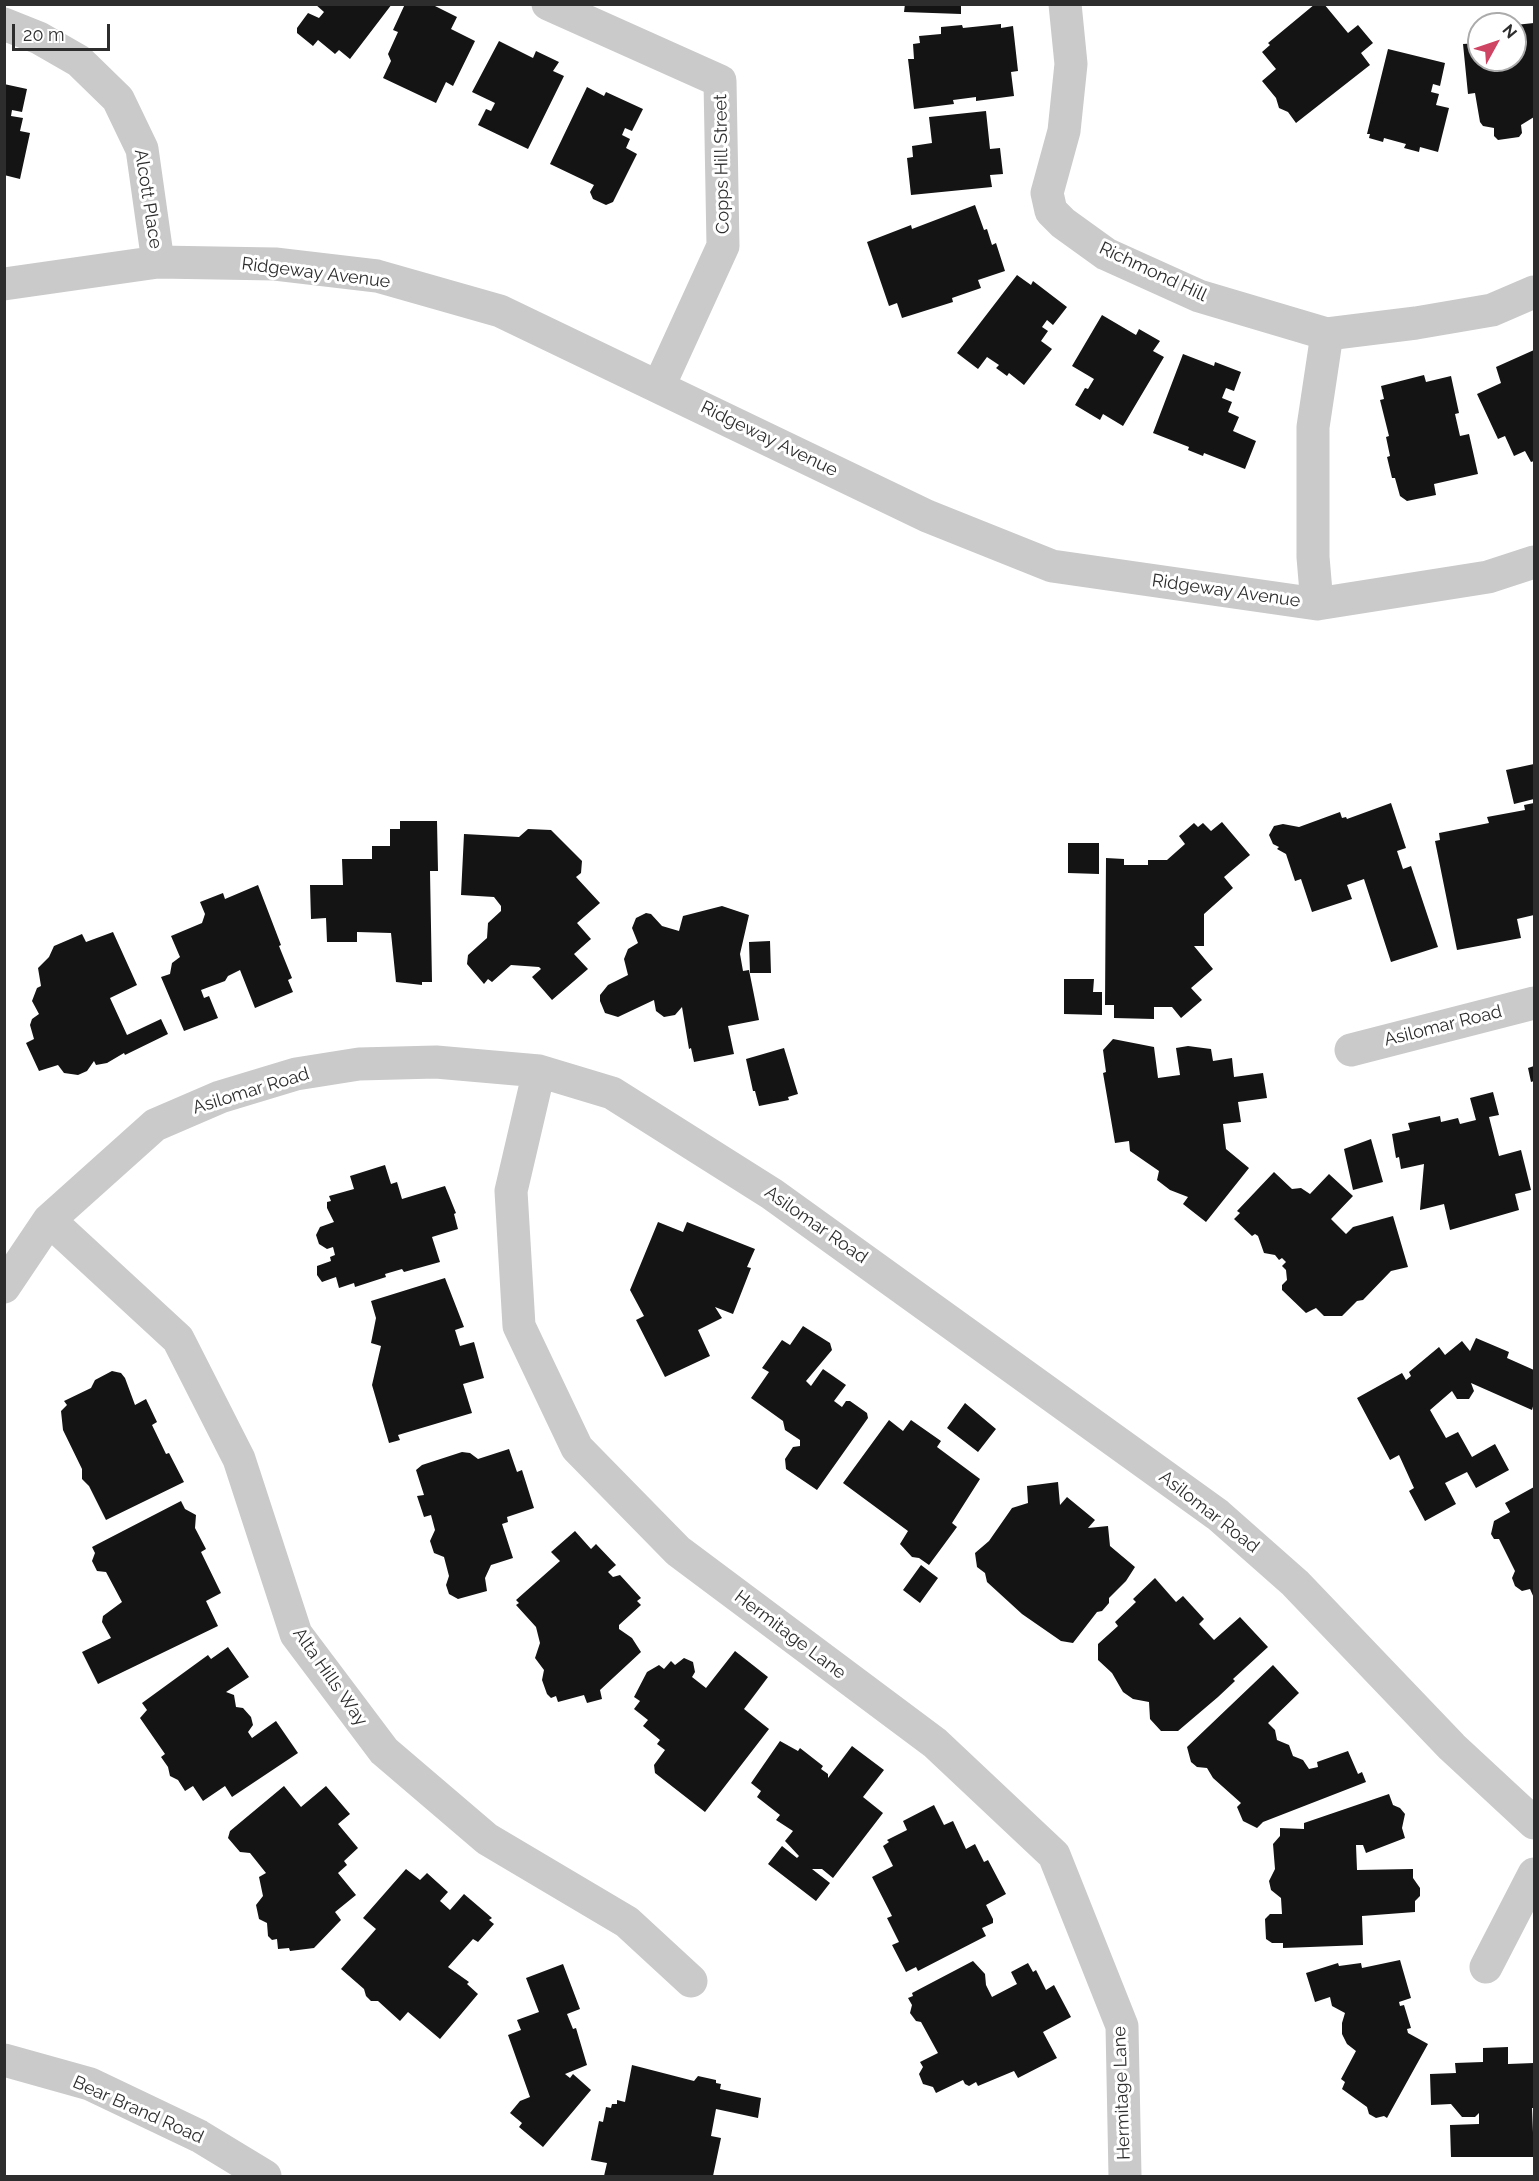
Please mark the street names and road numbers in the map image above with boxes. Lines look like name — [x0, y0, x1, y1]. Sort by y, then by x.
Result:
street label: Copps Hill Street — [710, 94, 734, 234]
street label: Alcott Place — [129, 148, 167, 250]
street label: Richmond Hill — [1096, 238, 1210, 306]
street label: Ridgeway Avenue — [240, 253, 392, 293]
street label: Ridgeway Avenue — [697, 396, 841, 482]
street label: Ridgeway Avenue — [1150, 570, 1302, 612]
street label: Asilomar Road — [1382, 1001, 1504, 1051]
street label: Asilomar Road — [190, 1063, 312, 1119]
street label: Asilomar Road — [760, 1182, 872, 1268]
street label: Asilomar Road — [1155, 1466, 1263, 1558]
street label: Hermitage Lane — [730, 1586, 850, 1684]
street label: Alta Hills Way — [288, 1624, 372, 1730]
street label: Hermitage Lane — [1109, 2026, 1135, 2160]
street label: Bear Brand Road — [69, 2071, 207, 2149]

